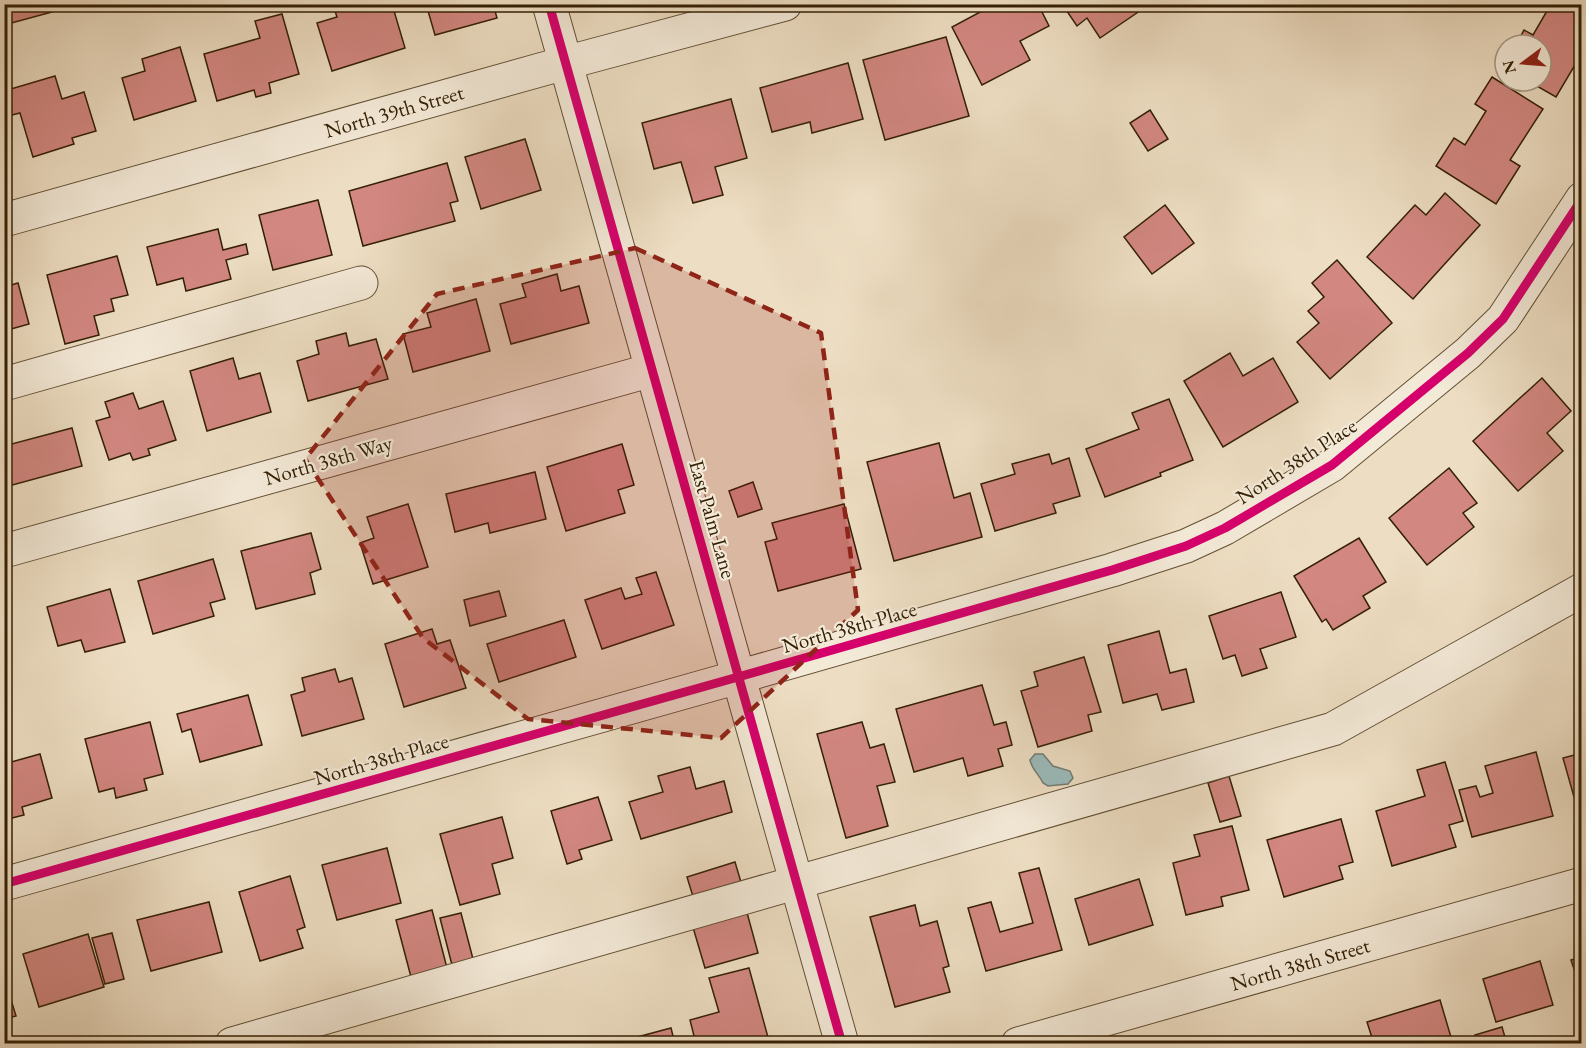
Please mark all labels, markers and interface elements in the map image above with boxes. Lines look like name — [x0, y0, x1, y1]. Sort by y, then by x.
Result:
north arrow — [1493, 33, 1553, 93]
text: N — [1497, 58, 1521, 76]
street label: North 39th Street — [321, 78, 467, 144]
street label: North 38th Place — [1230, 412, 1362, 510]
street label: North 38th Way — [261, 429, 396, 491]
street label: East Palm Lane — [683, 457, 743, 581]
street label: North 38th Place — [779, 595, 919, 659]
street label: North 38th Place — [311, 727, 451, 791]
street label: North 38th Street — [1227, 931, 1373, 997]

